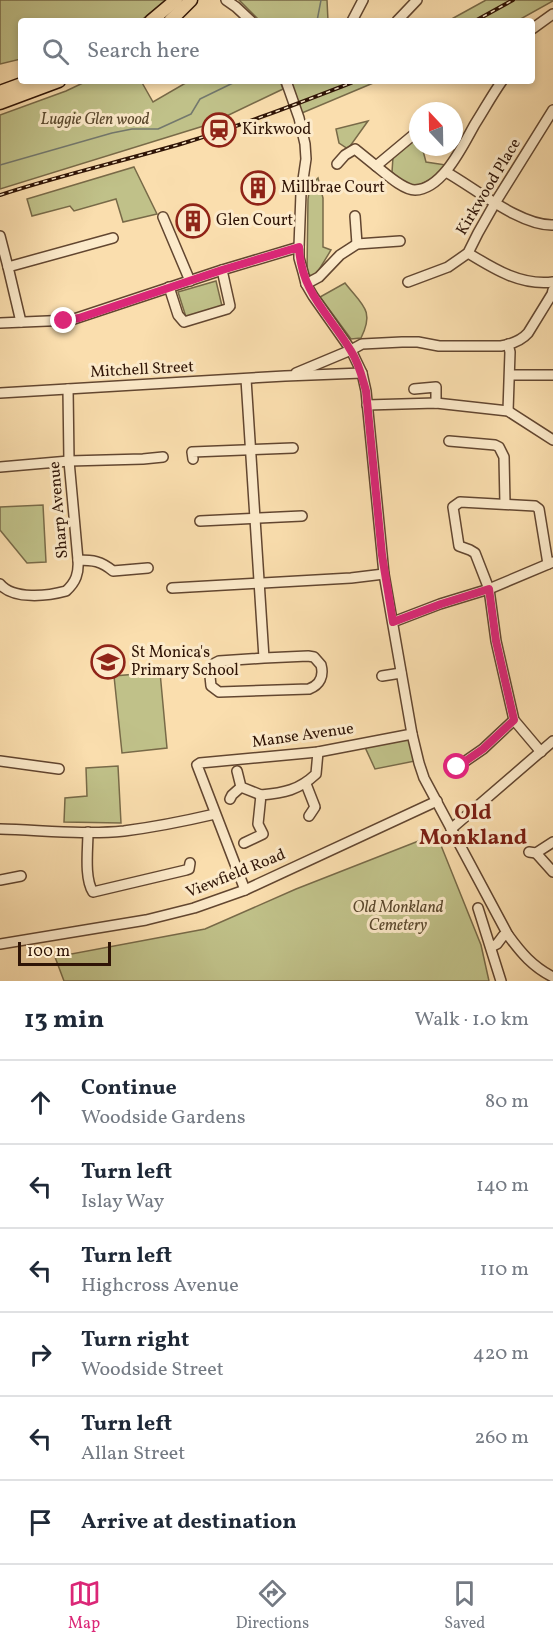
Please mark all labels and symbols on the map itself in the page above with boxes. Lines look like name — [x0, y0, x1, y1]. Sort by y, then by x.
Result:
north arrow — [409, 102, 463, 156]
park label: Luggie Glen wood — [40, 109, 150, 131]
station icon: Kirkwood — [201, 112, 237, 148]
place label: Kirkwood — [242, 119, 311, 141]
street label: Kirkwood Place — [451, 134, 527, 240]
building icon: Millbrae Court — [240, 170, 276, 206]
place label: Millbrae Court — [281, 177, 385, 199]
building icon: Glen Court — [175, 203, 211, 239]
place label: Glen Court — [216, 210, 294, 232]
route end — [50, 307, 76, 333]
street label: Mitchell Street — [90, 356, 195, 384]
street label: Sharp Avenue — [44, 460, 74, 560]
place label: St Monica's Primary School — [131, 642, 239, 682]
school or university icon: St Monica's Primary School — [90, 644, 126, 680]
street label: Manse Avenue — [251, 718, 355, 754]
route start — [443, 753, 469, 779]
district label: Old Monkland — [419, 798, 527, 854]
street label: Viewfield Road — [183, 844, 289, 904]
park label: Old Monkland Cemetery — [353, 897, 444, 937]
scale bar — [18, 939, 111, 966]

